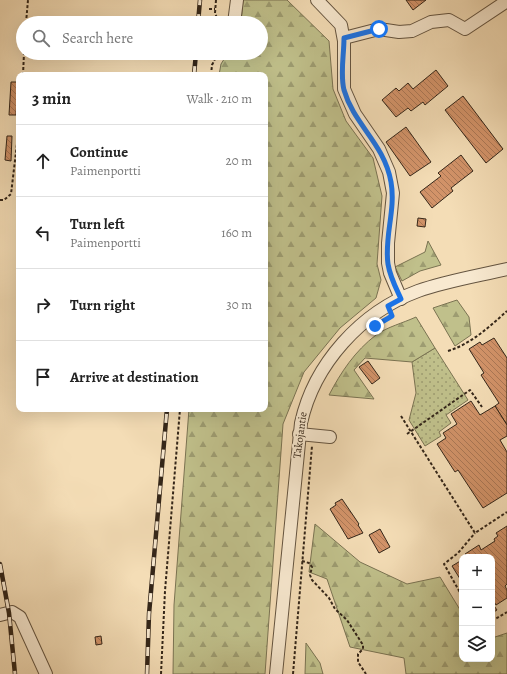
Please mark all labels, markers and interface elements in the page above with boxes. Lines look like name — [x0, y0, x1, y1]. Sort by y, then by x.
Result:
search box — [16, 16, 268, 60]
route start — [370, 20, 388, 38]
icon: search — [30, 27, 52, 49]
text: Search here — [62, 28, 133, 48]
text: 3 min — [32, 87, 71, 110]
text: Walk · 210 m — [187, 90, 252, 107]
text: Continue — [70, 142, 128, 162]
icon: ahead — [32, 150, 54, 172]
text: 20 m — [226, 152, 252, 169]
text: Paimenportti — [70, 162, 141, 179]
text: Turn left — [70, 214, 125, 234]
icon: left — [32, 222, 54, 244]
text: 160 m — [221, 224, 252, 241]
text: Paimenportti — [70, 234, 141, 251]
icon: right — [32, 294, 54, 316]
text: Turn right — [70, 295, 135, 315]
text: 30 m — [226, 296, 252, 313]
route end — [366, 317, 384, 335]
icon: arrive — [32, 366, 54, 388]
text: Arrive at destination — [70, 367, 199, 387]
street label: Takojantie — [289, 411, 311, 459]
map controls — [459, 554, 495, 662]
button: + — [459, 554, 495, 590]
button: − — [459, 590, 495, 626]
button: layers — [459, 626, 495, 662]

